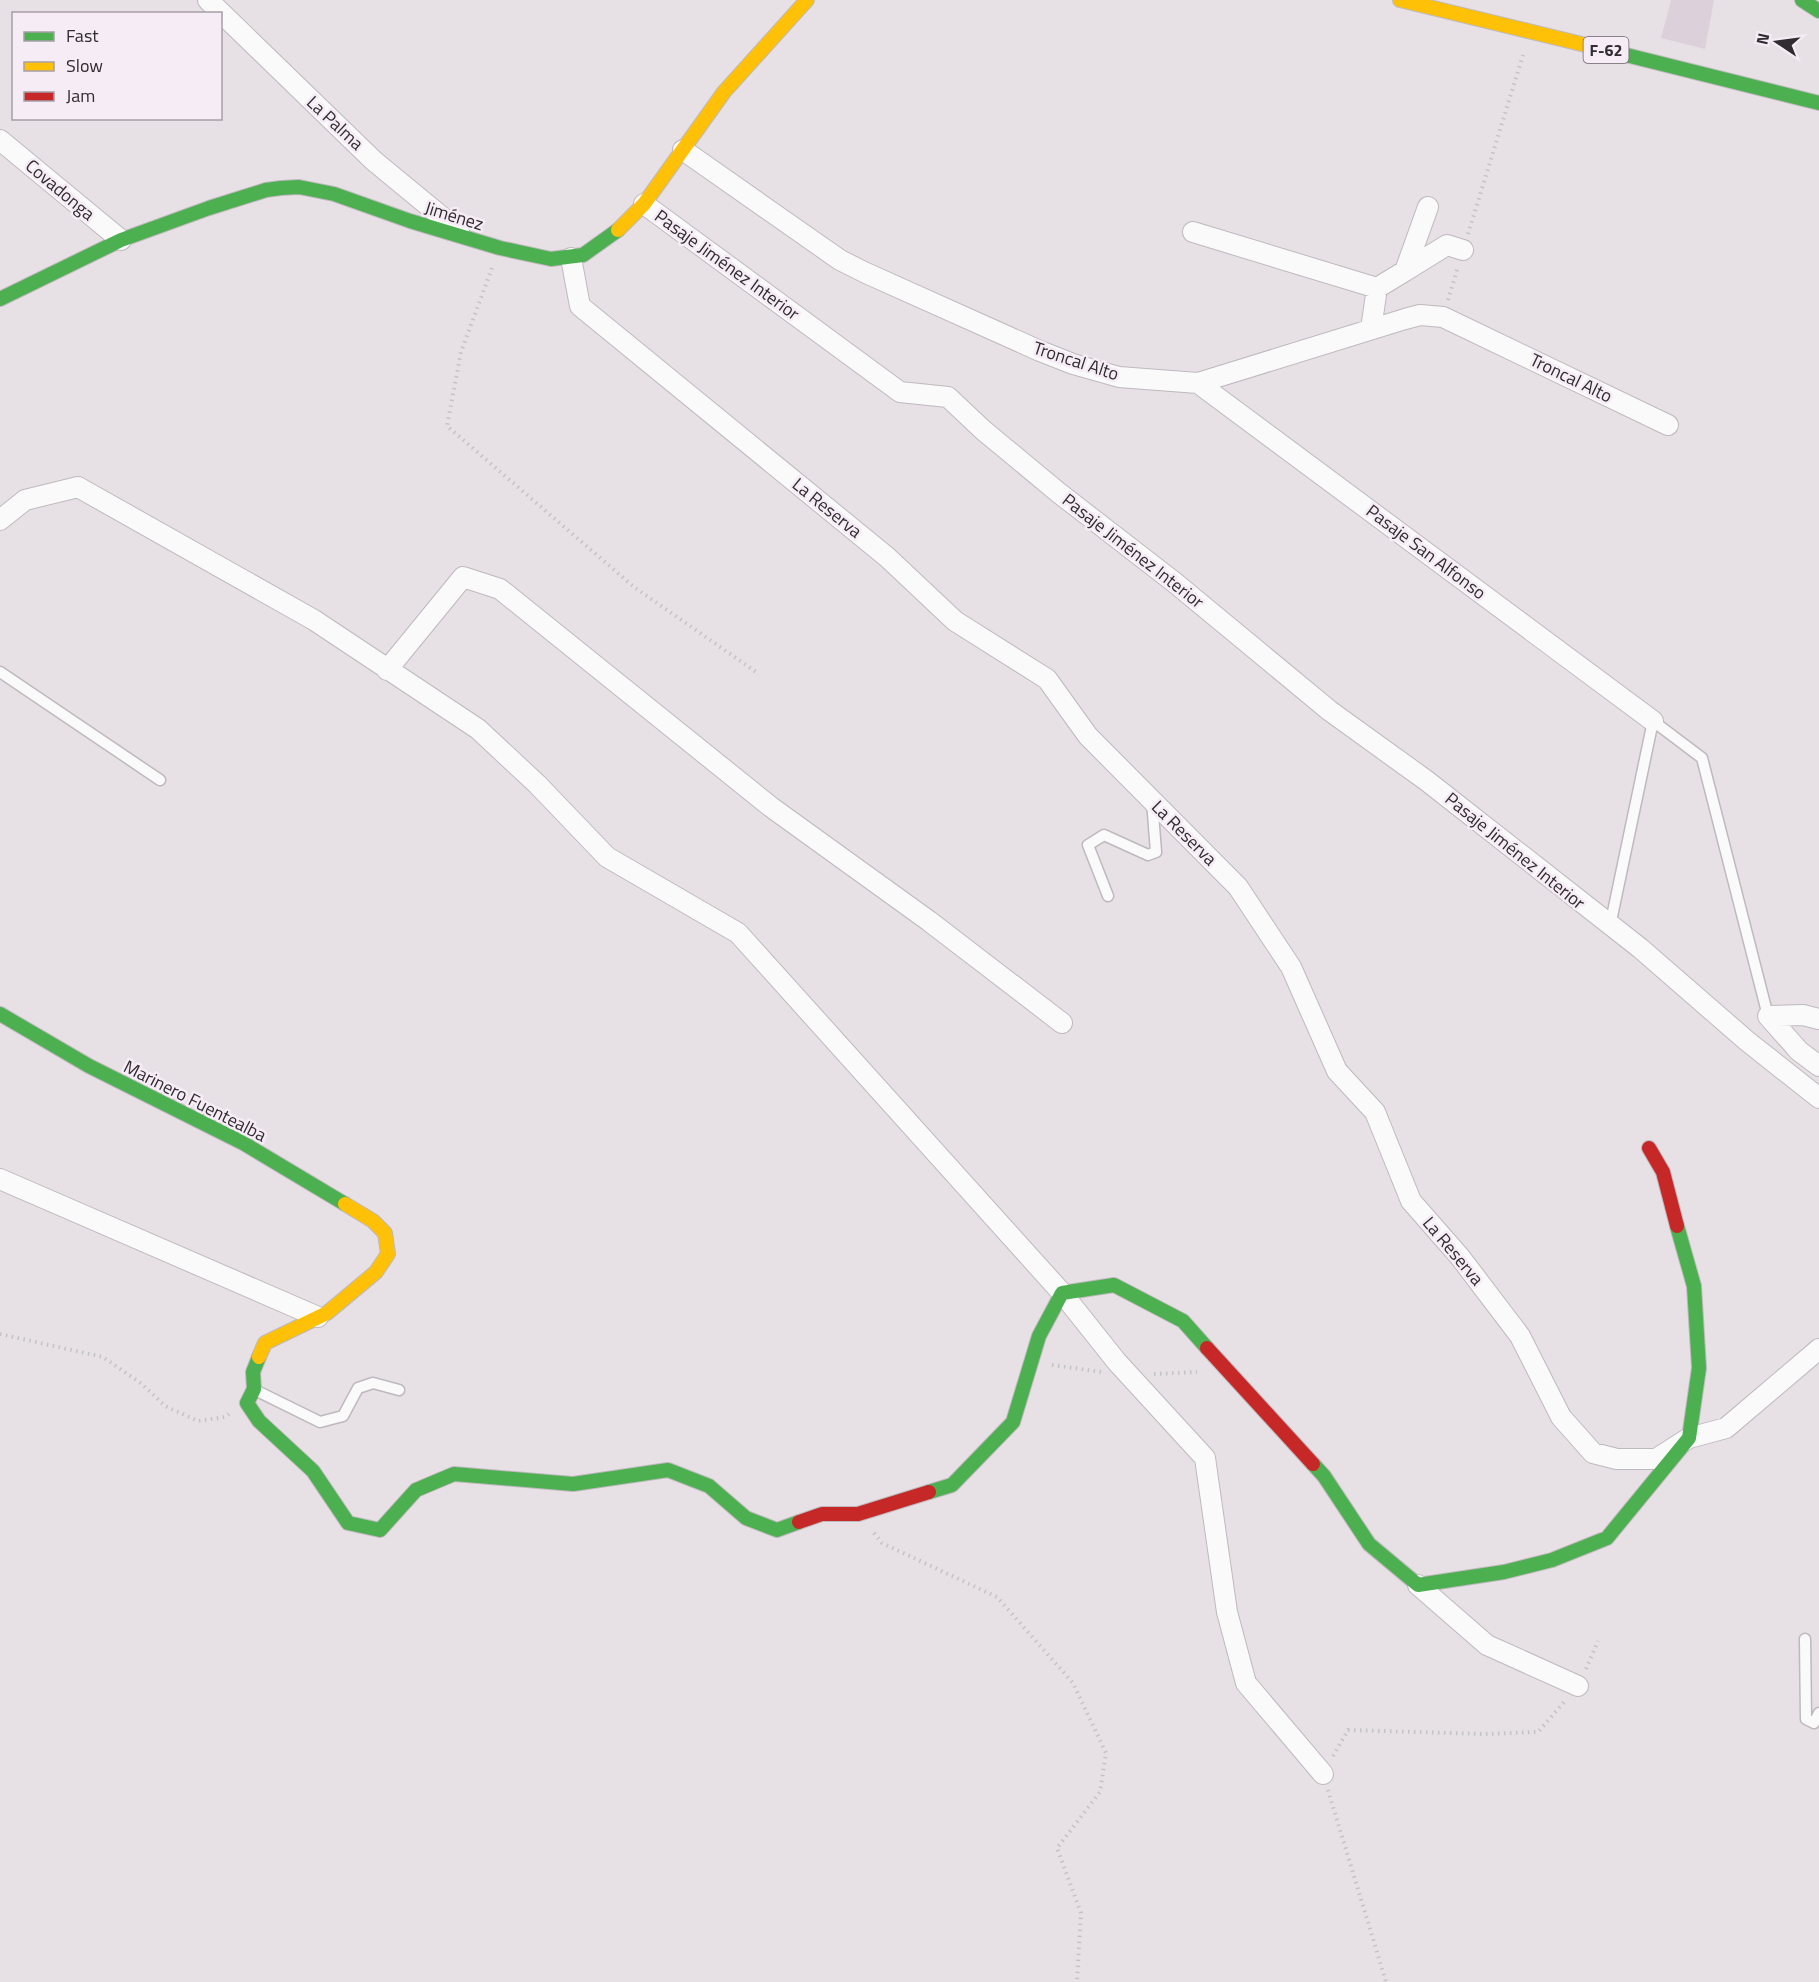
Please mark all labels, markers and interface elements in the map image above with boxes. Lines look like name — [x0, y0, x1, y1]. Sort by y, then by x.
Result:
legend — [12, 12, 222, 120]
north arrow — [1747, 12, 1807, 72]
text: Fast — [66, 22, 99, 49]
text: N — [1749, 31, 1775, 47]
road number: F-62 — [1584, 37, 1628, 63]
text: Slow — [66, 52, 103, 79]
text: Jam — [66, 82, 95, 109]
street label: La Palma — [301, 89, 370, 156]
street label: Covadonga — [20, 152, 101, 227]
street label: Jiménez — [421, 194, 487, 237]
street label: Pasaje Jiménez Interior — [649, 203, 805, 327]
street label: Troncal Alto — [1030, 334, 1123, 387]
street label: Troncal Alto — [1525, 346, 1617, 409]
street label: La Reserva — [787, 471, 868, 544]
street label: Pasaje Jiménez Interior — [1057, 487, 1210, 615]
street label: Pasaje San Alfonso — [1361, 497, 1492, 606]
street label: Pasaje Jiménez Interior — [1439, 786, 1591, 916]
street label: La Reserva — [1146, 794, 1223, 871]
street label: Marinero Fuentealba — [119, 1053, 271, 1148]
street label: La Reserva — [1416, 1210, 1490, 1291]

